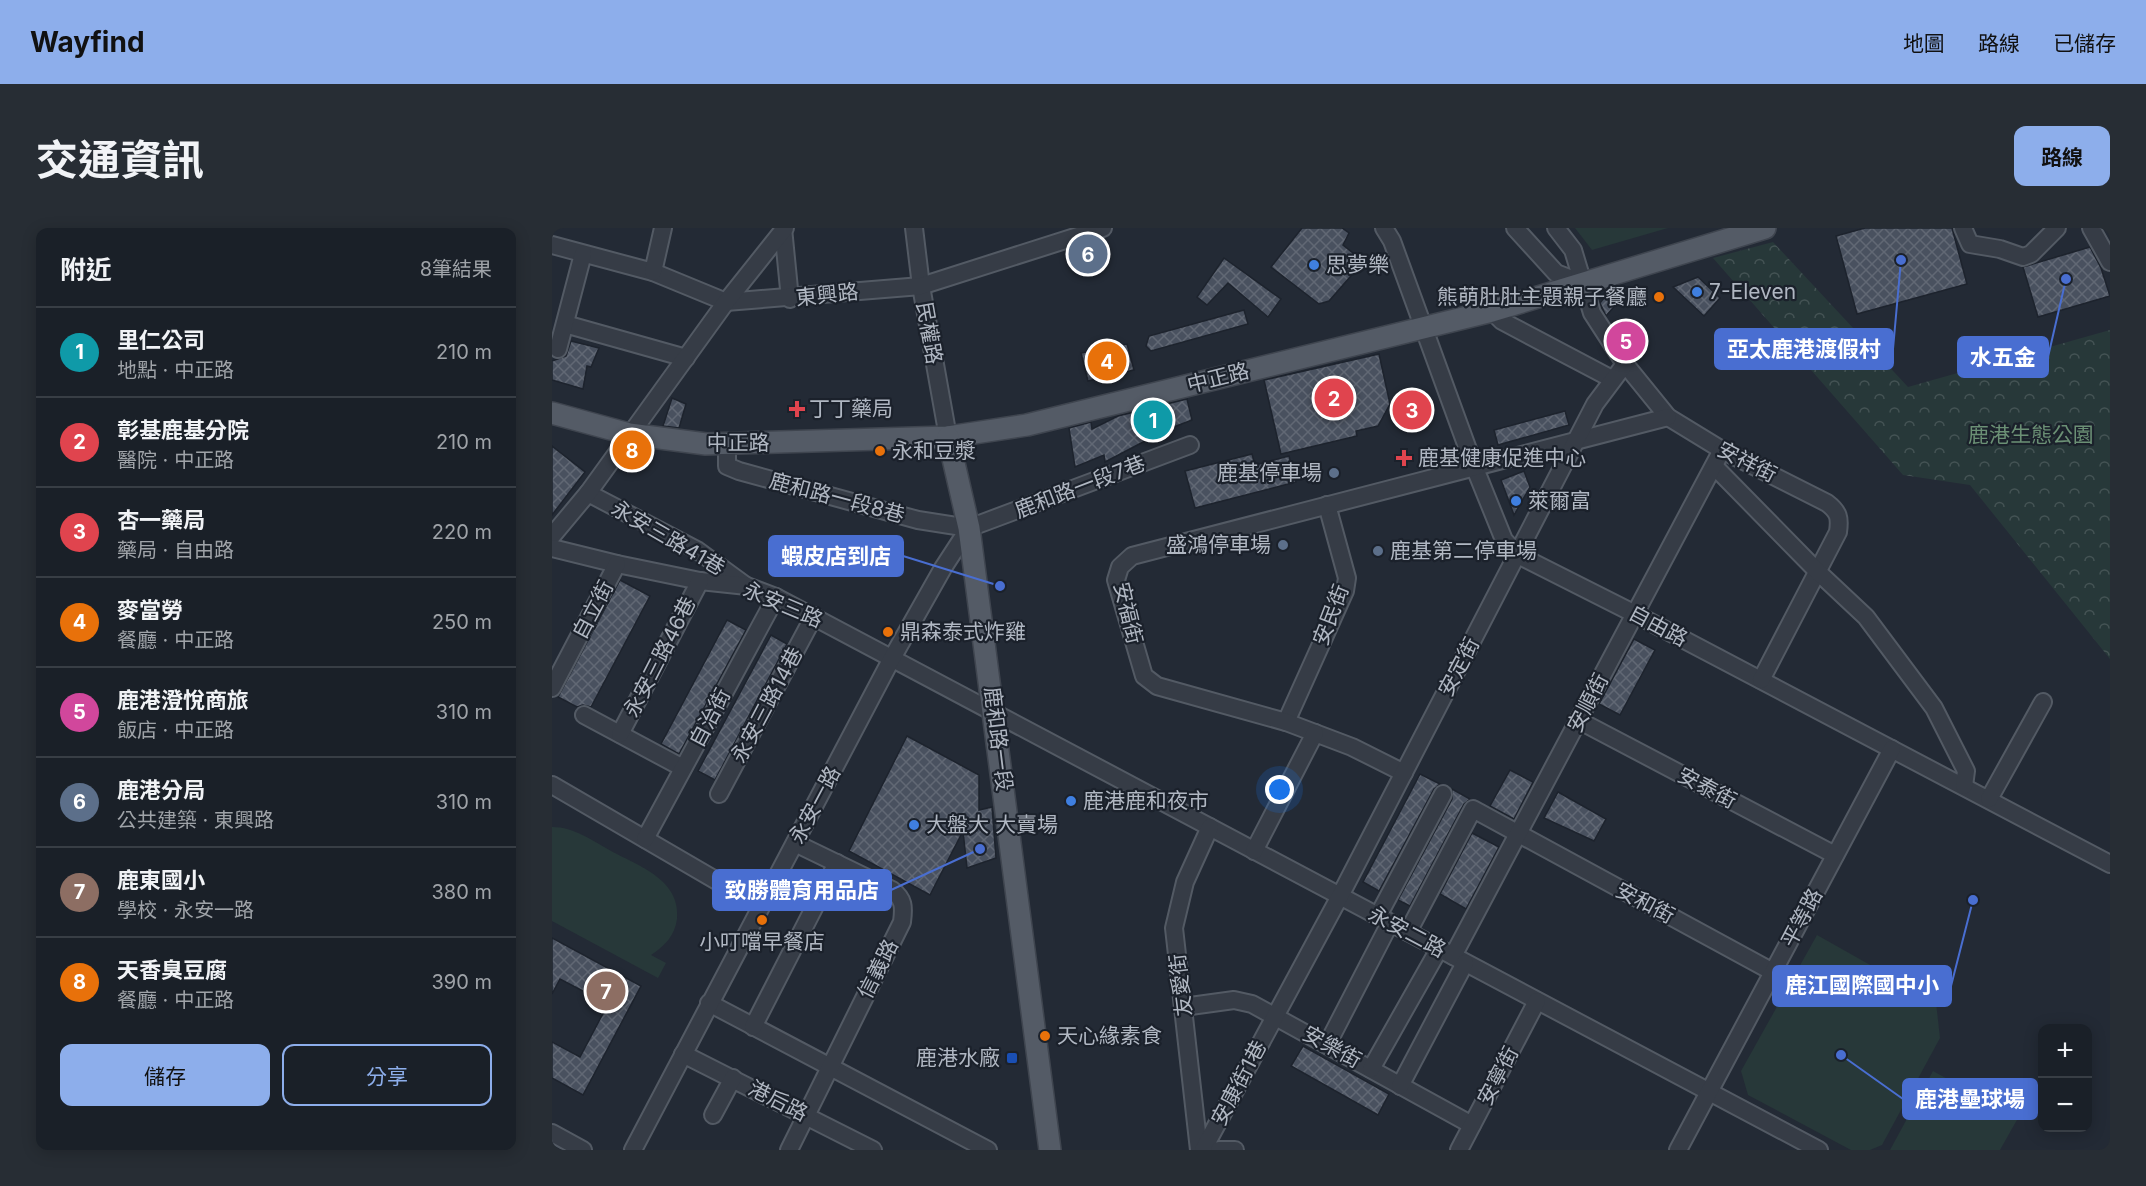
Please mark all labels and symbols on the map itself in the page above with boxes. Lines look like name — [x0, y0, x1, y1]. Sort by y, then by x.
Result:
pin: 6 — [1068, 231, 1108, 276]
place label: 思夢樂 — [1326, 252, 1389, 277]
marker: 思夢樂 — [1307, 258, 1321, 272]
street label: 東興路 — [794, 279, 860, 310]
place label: 7-Eleven — [1709, 279, 1796, 304]
place label: 熊萌肚肚主題親子餐廳 — [1437, 284, 1647, 309]
marker: 7-Eleven — [1690, 285, 1704, 299]
marker: 熊萌肚肚主題親子餐廳 — [1652, 290, 1666, 304]
street label: 民權路 — [912, 300, 947, 366]
pin: 5 — [1606, 318, 1646, 364]
callout: 亞太鹿港渡假村 — [1715, 329, 1893, 369]
text: 亞太鹿港渡假村 — [1727, 336, 1881, 362]
callout: 水五金 — [1958, 337, 2048, 377]
pin: 4 — [1088, 338, 1126, 384]
text: 水五金 — [1970, 344, 2036, 370]
street label: 中正路 — [1184, 358, 1251, 397]
pin: 2 — [1314, 376, 1354, 420]
pin: 3 — [1392, 388, 1432, 432]
place label: 丁丁藥局 — [809, 396, 893, 421]
pin: 1 — [1134, 398, 1172, 442]
marker: 丁丁藥局 — [790, 402, 804, 416]
park label: 鹿港生態公園 — [1968, 422, 2094, 447]
pin: 8 — [612, 428, 652, 472]
street label: 中正路 — [707, 430, 770, 455]
street label: 安祥街 — [1713, 436, 1781, 487]
place label: 永和豆漿 — [892, 438, 976, 463]
marker: 永和豆漿 — [873, 444, 887, 458]
place label: 鹿基健康促進中心 — [1418, 445, 1586, 470]
marker: 鹿基健康促進中心 — [1395, 449, 1413, 467]
street label: 鹿和路一段7巷 — [1011, 450, 1149, 523]
place label: 鹿基停車場 — [1217, 460, 1322, 485]
marker: 鹿基停車場 — [1327, 466, 1341, 480]
street label: 鹿和路一段8巷 — [767, 467, 907, 528]
place label: 萊爾富 — [1528, 488, 1591, 513]
marker: 萊爾富 — [1509, 494, 1523, 508]
street label: 永安三路41巷 — [607, 495, 729, 580]
place label: 盛鴻停車場 — [1166, 532, 1271, 557]
callout: 蝦皮店到店 — [769, 536, 903, 576]
marker: 盛鴻停車場 — [1276, 538, 1290, 552]
place label: 鹿基第二停車場 — [1390, 538, 1537, 563]
text: 蝦皮店到店 — [781, 543, 891, 569]
marker: 鹿基第二停車場 — [1371, 544, 1385, 558]
street label: 自立街 — [567, 576, 618, 643]
street label: 永安三路 — [740, 577, 827, 632]
street label: 安福街 — [1109, 579, 1148, 646]
street label: 安民街 — [1308, 581, 1353, 649]
street label: 永安三路46巷 — [619, 592, 701, 721]
street label: 自由路 — [1625, 600, 1692, 651]
place label: 鼎森泰式炸雞 — [900, 619, 1026, 644]
marker: 鼎森泰式炸雞 — [881, 625, 895, 639]
street label: 安定街 — [1433, 633, 1484, 700]
street label: 永安三路14巷 — [726, 643, 807, 767]
street label: 安順街 — [1562, 669, 1613, 736]
street label: 自治街 — [684, 684, 735, 751]
street label: 鹿和路一段 — [980, 685, 1017, 793]
street label: 永安一路 — [784, 762, 845, 848]
street label: 安泰街 — [1674, 762, 1741, 813]
your location — [1265, 775, 1294, 804]
place label: 鹿港鹿和夜市 — [1083, 788, 1209, 813]
marker: 鹿港鹿和夜市 — [1064, 794, 1078, 808]
place label: 大盤大 大賣場 — [926, 812, 1058, 837]
marker: 大盤大 大賣場 — [907, 818, 921, 832]
callout: 致勝體育用品店 — [713, 870, 891, 910]
text: 致勝體育用品店 — [725, 877, 879, 903]
street label: 安和街 — [1612, 877, 1679, 928]
street label: 平等路 — [1776, 884, 1827, 951]
street label: 永安二路 — [1364, 901, 1450, 962]
marker: 小叮噹早餐店 — [755, 913, 769, 927]
place label: 小叮噹早餐店 — [699, 929, 825, 954]
street label: 信義路 — [852, 935, 903, 1003]
street label: 友愛街 — [1164, 952, 1197, 1018]
callout: 鹿江國際國中小 — [1773, 966, 1951, 1006]
pin: 7 — [586, 968, 626, 1014]
text: 鹿江國際國中小 — [1785, 972, 1939, 998]
street label: 安樂街 — [1299, 1020, 1366, 1073]
place label: 天心緣素食 — [1057, 1023, 1162, 1048]
marker: 天心緣素食 — [1038, 1029, 1052, 1043]
street label: 安康街1巷 — [1206, 1036, 1271, 1129]
street label: 安寧街 — [1472, 1042, 1523, 1109]
place label: 鹿港水廠 — [916, 1045, 1000, 1070]
marker: 鹿港水廠 — [1005, 1051, 1019, 1065]
street label: 港后路 — [744, 1075, 812, 1126]
callout: 鹿港壘球場 — [1903, 1079, 2037, 1119]
text: 鹿港壘球場 — [1915, 1086, 2025, 1112]

